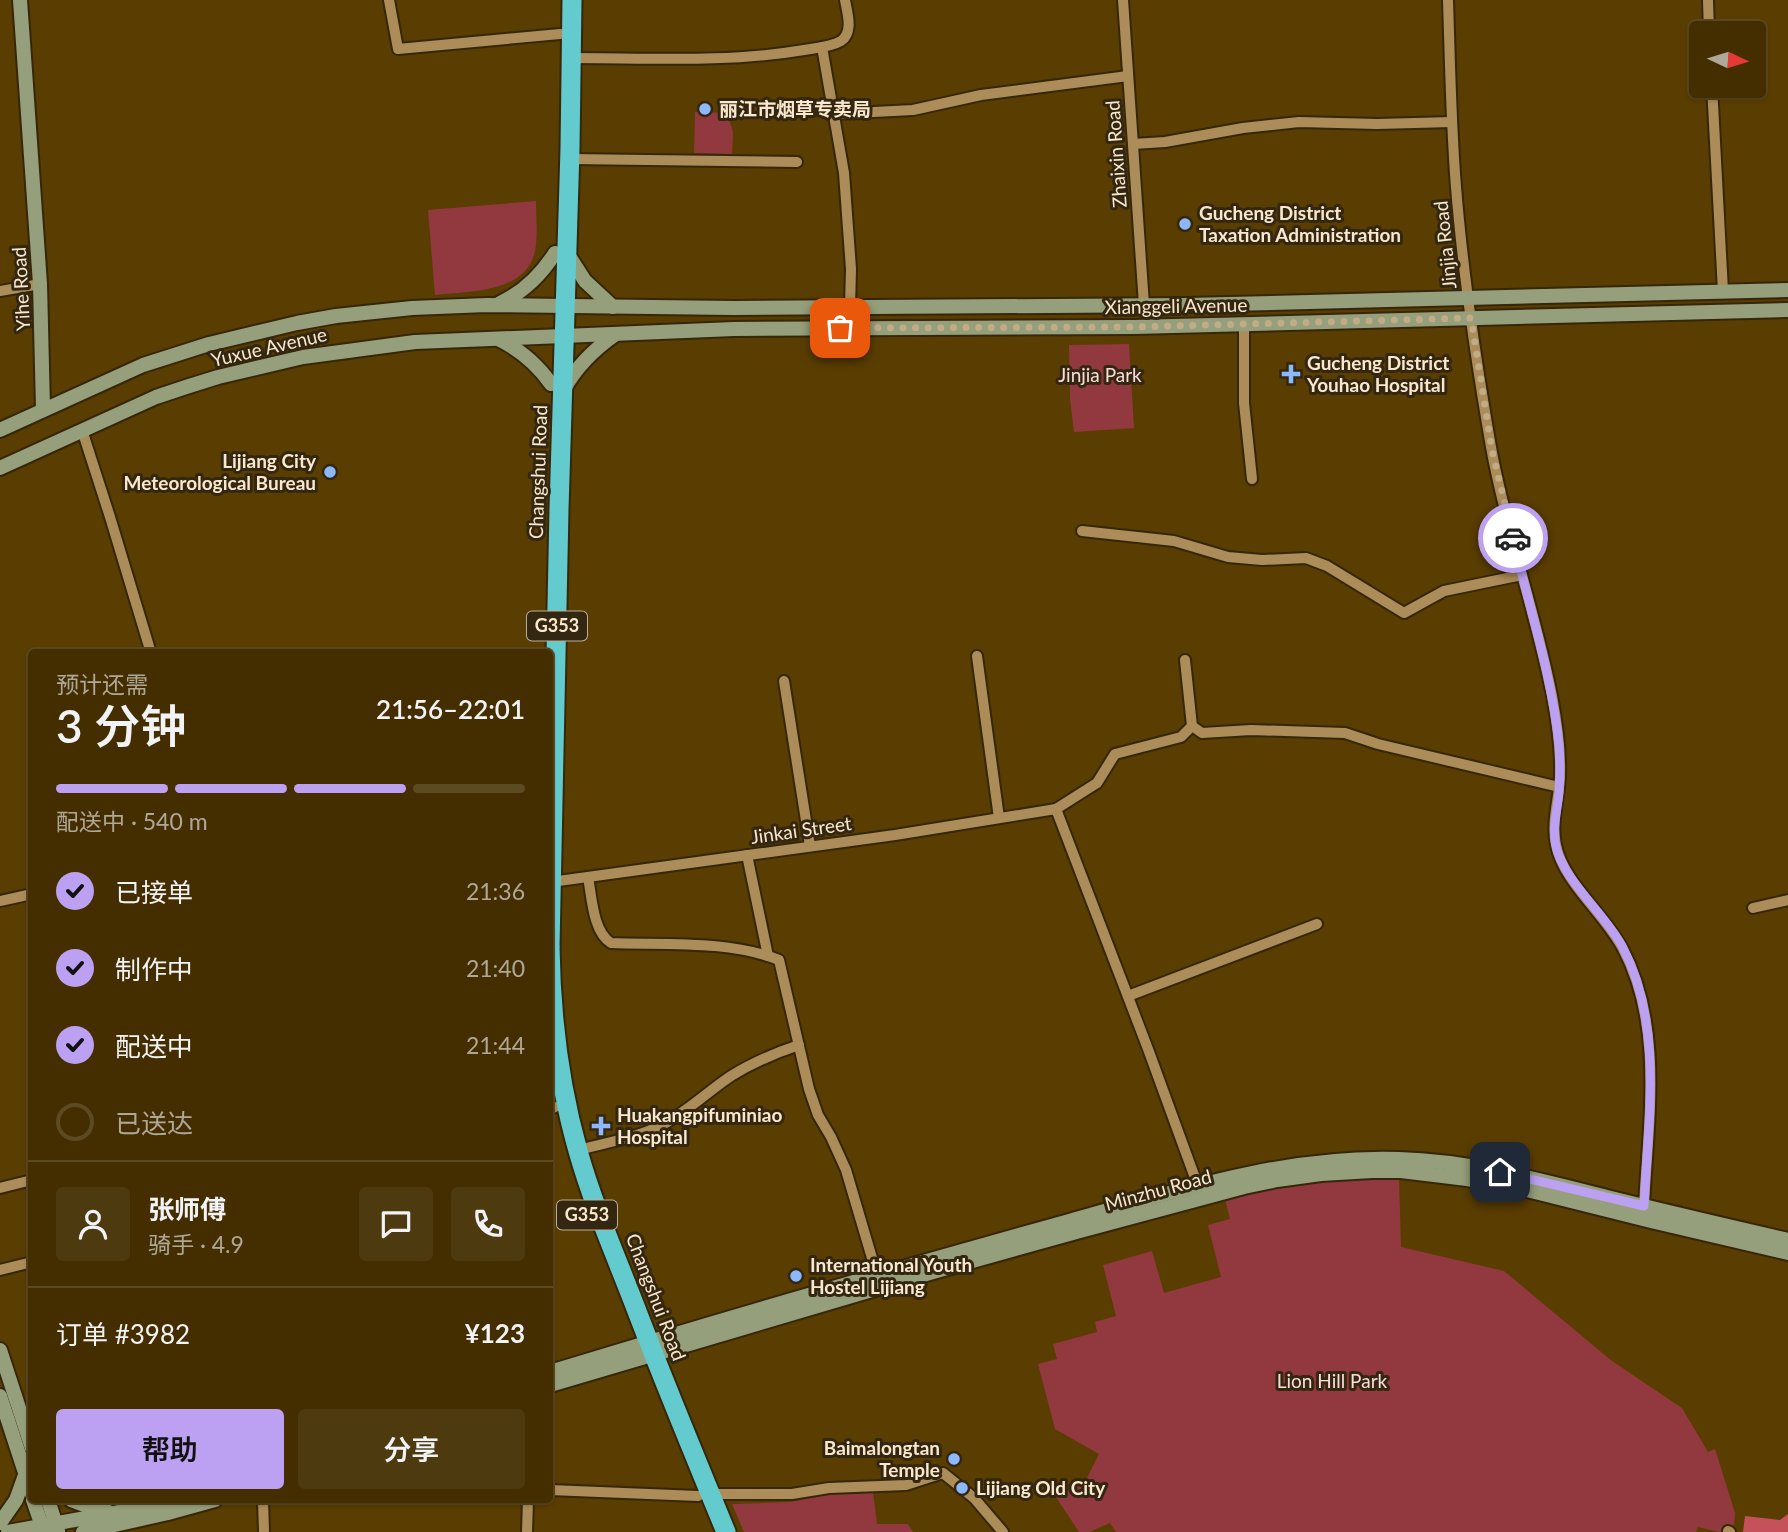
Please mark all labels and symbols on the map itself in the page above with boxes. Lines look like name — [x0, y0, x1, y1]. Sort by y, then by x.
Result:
north arrow — [1689, 21, 1766, 98]
place label: 丽江市烟草专卖局 — [719, 97, 871, 120]
street label: Zhaixin Road — [1100, 100, 1131, 209]
marker: 丽江市烟草专卖局 — [697, 101, 713, 117]
street label: Jinjia Road — [1428, 200, 1461, 290]
place label: Gucheng District Taxation Administration — [1199, 201, 1401, 246]
marker: Gucheng District Taxation Administration — [1177, 216, 1193, 232]
street label: Yihe Road — [7, 246, 34, 332]
street label: Xianggeli Avenue — [1104, 293, 1248, 318]
pin — [810, 298, 870, 358]
street label: Yuxue Avenue — [209, 322, 329, 371]
place label: Gucheng District Youhao Hospital — [1306, 351, 1449, 396]
park label: Jinjia Park — [1058, 363, 1142, 386]
marker: Gucheng District Youhao Hospital — [1281, 364, 1301, 384]
street label: Changshui Road — [524, 405, 551, 539]
place label: Lijiang City Meteorological Bureau — [124, 449, 317, 494]
marker: Lijiang City Meteorological Bureau — [322, 464, 338, 480]
courier — [1478, 503, 1548, 573]
road number: G353 — [527, 612, 587, 640]
street label: Jinkai Street — [749, 811, 853, 848]
place label: Huakangpifuminiao Hospital — [617, 1103, 782, 1148]
marker: Huakangpifuminiao Hospital — [591, 1116, 611, 1136]
pin — [1470, 1142, 1530, 1202]
street label: Minzhu Road — [1102, 1164, 1214, 1215]
road number: G353 — [557, 1200, 617, 1230]
street label: Changshui Road — [622, 1230, 691, 1364]
place label: International Youth Hostel Lijiang — [810, 1253, 972, 1298]
marker: International Youth Hostel Lijiang — [788, 1268, 804, 1284]
park label: Lion Hill Park — [1277, 1369, 1388, 1392]
place label: Baimalongtan Temple — [824, 1436, 940, 1481]
marker: Baimalongtan Temple — [946, 1451, 962, 1467]
place label: Lijiang Old City — [976, 1476, 1106, 1499]
marker: Lijiang Old City — [954, 1480, 970, 1496]

